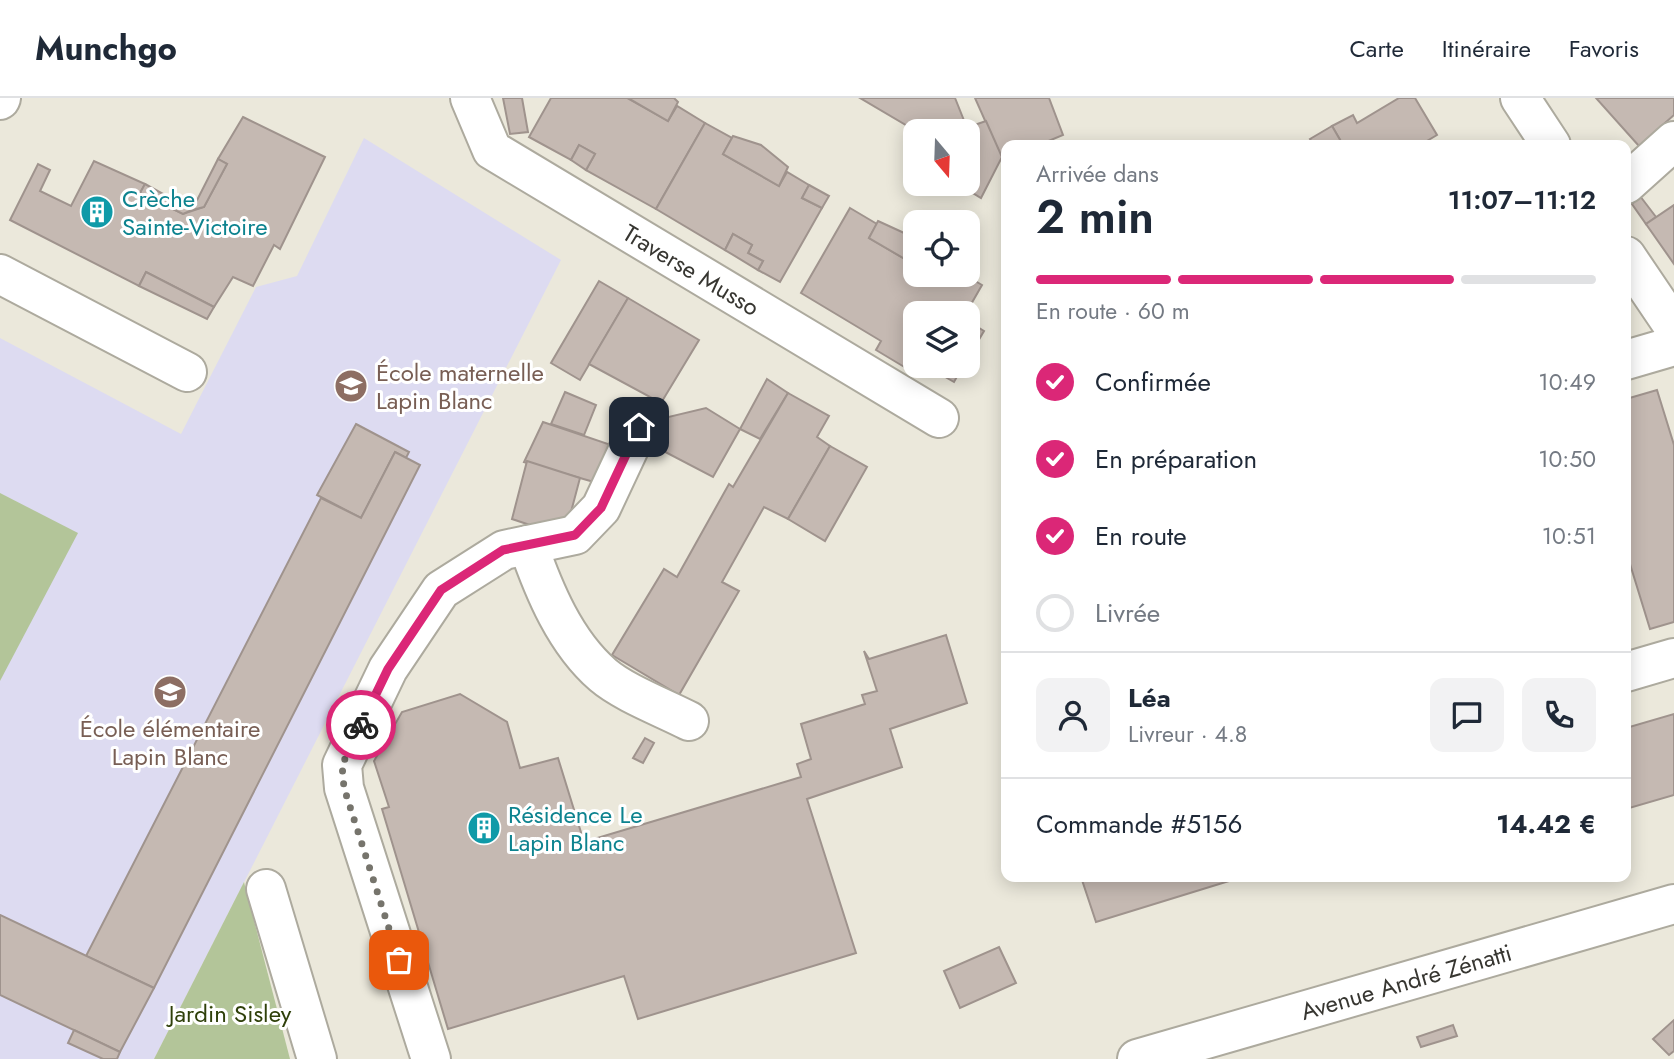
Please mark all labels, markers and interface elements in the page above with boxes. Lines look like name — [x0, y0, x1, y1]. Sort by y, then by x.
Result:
text: Munchgo — [35, 25, 177, 72]
text: Carte — [1349, 31, 1404, 66]
text: Itinéraire — [1442, 31, 1531, 66]
text: Favoris — [1569, 31, 1639, 66]
north arrow — [903, 119, 980, 196]
map controls — [903, 119, 980, 378]
text: Arrivée dans — [1036, 157, 1159, 191]
place label: Crèche Sainte-Victoire — [122, 181, 268, 244]
text: 11:07–11:12 — [1448, 181, 1596, 219]
text: 2 min — [1036, 184, 1154, 250]
building icon: Crèche Sainte-Victoire — [78, 193, 116, 231]
button: locate — [903, 210, 980, 287]
street label: Traverse Musso — [617, 215, 766, 324]
text: En route · 60 m — [1036, 294, 1190, 328]
button: layers — [903, 301, 980, 378]
place label: École maternelle Lapin Blanc — [376, 355, 544, 418]
icon: check — [1036, 363, 1074, 401]
text: Confirmée — [1095, 363, 1211, 401]
text: 10:49 — [1538, 365, 1596, 399]
school or university icon: École maternelle Lapin Blanc — [332, 367, 370, 405]
pin — [609, 397, 669, 457]
icon: home — [620, 408, 658, 446]
icon: check — [1036, 440, 1074, 478]
text: En préparation — [1095, 440, 1257, 478]
text: 10:50 — [1538, 442, 1596, 476]
icon: check — [1036, 517, 1074, 555]
text: En route — [1095, 517, 1187, 555]
text: 10:51 — [1542, 519, 1596, 553]
text: Livrée — [1095, 594, 1160, 632]
school or university icon: École élémentaire Lapin Blanc — [151, 673, 189, 711]
button: person — [1036, 678, 1110, 752]
button: chat — [1430, 678, 1504, 752]
button: phone — [1522, 678, 1596, 752]
text: Léa — [1128, 679, 1171, 717]
courier — [326, 690, 396, 760]
icon: bike — [342, 706, 380, 744]
place label: École élémentaire Lapin Blanc — [80, 711, 260, 774]
text: Livreur · 4.8 — [1128, 717, 1247, 751]
place label: Résidence Le Lapin Blanc — [508, 797, 643, 860]
text: Commande #5156 — [1036, 805, 1242, 843]
text: 14.42 € — [1496, 805, 1596, 843]
building icon: Résidence Le Lapin Blanc — [465, 809, 503, 847]
pin — [369, 930, 429, 990]
street label: Avenue André Zénatti — [1296, 934, 1516, 1028]
icon: bag — [380, 941, 418, 979]
park label: Jardin Sisley — [166, 996, 292, 1031]

